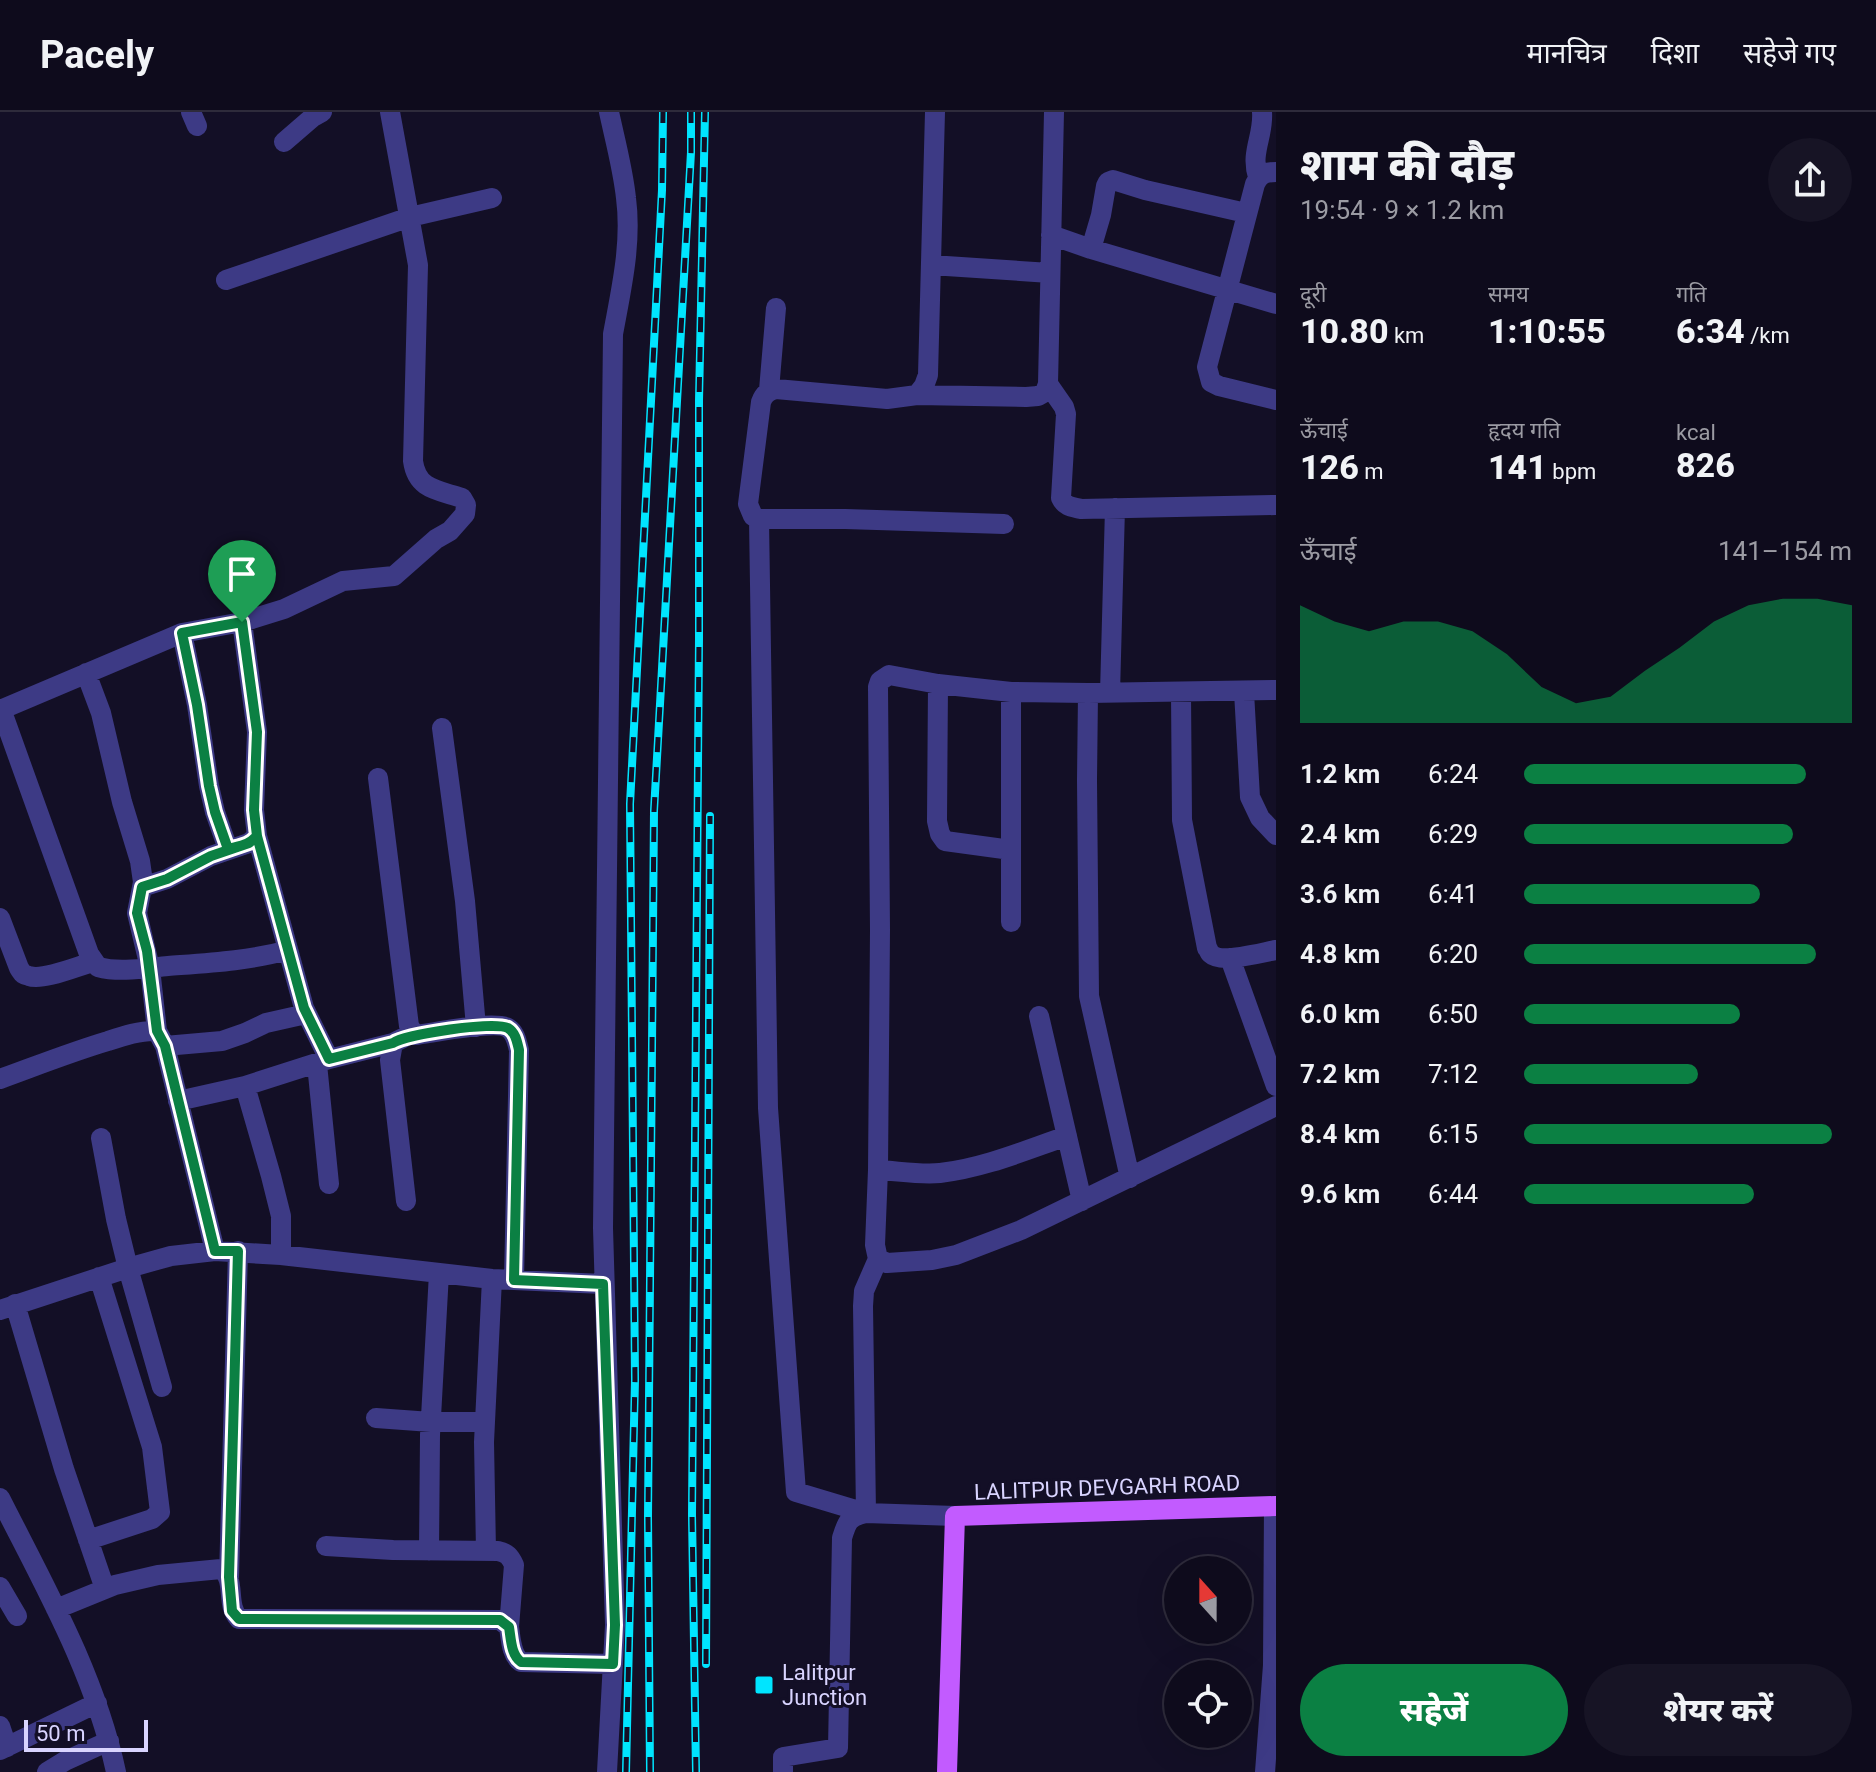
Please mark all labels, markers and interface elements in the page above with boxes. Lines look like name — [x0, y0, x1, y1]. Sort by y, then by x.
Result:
text: Pacely — [40, 33, 154, 77]
text: मानचित्र — [1527, 37, 1607, 70]
text: दिशा — [1651, 37, 1699, 70]
text: सहेजे गए — [1743, 37, 1836, 70]
button: share — [1768, 138, 1852, 222]
text: शाम की दौड़ — [1300, 139, 1514, 191]
text: 19:54 · 9 × 1.2 km — [1300, 195, 1504, 225]
text: दूरी — [1300, 282, 1326, 307]
text: समय — [1488, 282, 1529, 307]
text: गति — [1676, 282, 1707, 307]
text: 10.80 — [1300, 311, 1389, 351]
text: 1:10:55 — [1488, 311, 1606, 351]
text: 6:34 — [1676, 311, 1745, 351]
text: km — [1389, 323, 1424, 348]
text: /km — [1745, 323, 1790, 348]
text: ऊँचाई — [1300, 418, 1348, 443]
text: हृदय गति — [1488, 418, 1561, 443]
text: kcal — [1676, 420, 1716, 445]
text: 826 — [1676, 445, 1735, 485]
text: 126 — [1300, 447, 1359, 487]
text: 141 — [1488, 447, 1547, 487]
text: m — [1359, 459, 1384, 484]
text: bpm — [1547, 459, 1596, 484]
text: ऊँचाई — [1300, 536, 1356, 566]
text: 141–154 m — [1718, 536, 1852, 566]
pin — [208, 540, 276, 622]
icon: arrive — [220, 552, 264, 596]
text: 1.2 km — [1300, 759, 1380, 789]
text: 6:24 — [1428, 759, 1478, 789]
text: 2.4 km — [1300, 819, 1380, 849]
text: 6:29 — [1428, 819, 1478, 849]
text: 3.6 km — [1300, 879, 1380, 909]
text: 6:41 — [1428, 879, 1478, 909]
text: 4.8 km — [1300, 939, 1380, 969]
text: 6:20 — [1428, 939, 1478, 969]
text: 6.0 km — [1300, 999, 1380, 1029]
text: 6:50 — [1428, 999, 1478, 1029]
text: 7.2 km — [1300, 1059, 1380, 1089]
text: 7:12 — [1428, 1059, 1478, 1089]
text: 8.4 km — [1300, 1119, 1380, 1149]
text: 6:15 — [1428, 1119, 1478, 1149]
text: 9.6 km — [1300, 1179, 1380, 1209]
text: 6:44 — [1428, 1179, 1478, 1209]
street label: LALITPUR DEVGARH ROAD — [973, 1470, 1241, 1505]
north arrow — [1164, 1556, 1252, 1644]
map controls — [1164, 1556, 1252, 1748]
place label: Lalitpur Junction — [782, 1660, 867, 1710]
button: locate — [1164, 1660, 1252, 1748]
button: सहेजें — [1300, 1664, 1568, 1756]
button: शेयर करें — [1584, 1664, 1852, 1756]
marker: Lalitpur Junction — [753, 1674, 775, 1696]
scale bar — [24, 1716, 148, 1752]
text: 50 m — [36, 1721, 85, 1746]

